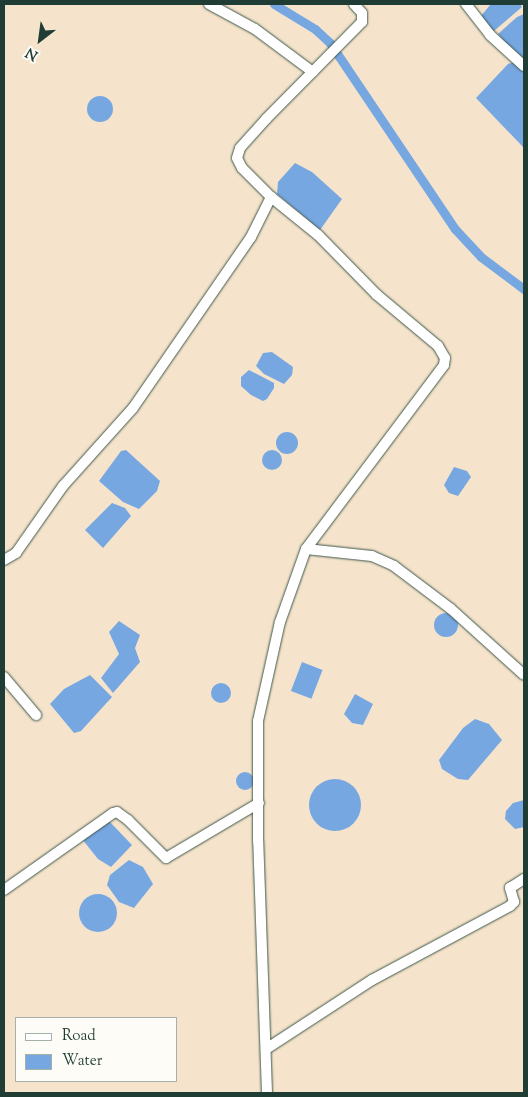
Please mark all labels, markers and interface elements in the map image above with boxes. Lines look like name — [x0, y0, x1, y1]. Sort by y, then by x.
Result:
north arrow — [15, 15, 65, 65]
text: N — [23, 42, 42, 64]
legend — [15, 1017, 178, 1082]
text: Road — [62, 1026, 96, 1047]
text: Water — [62, 1051, 102, 1072]

